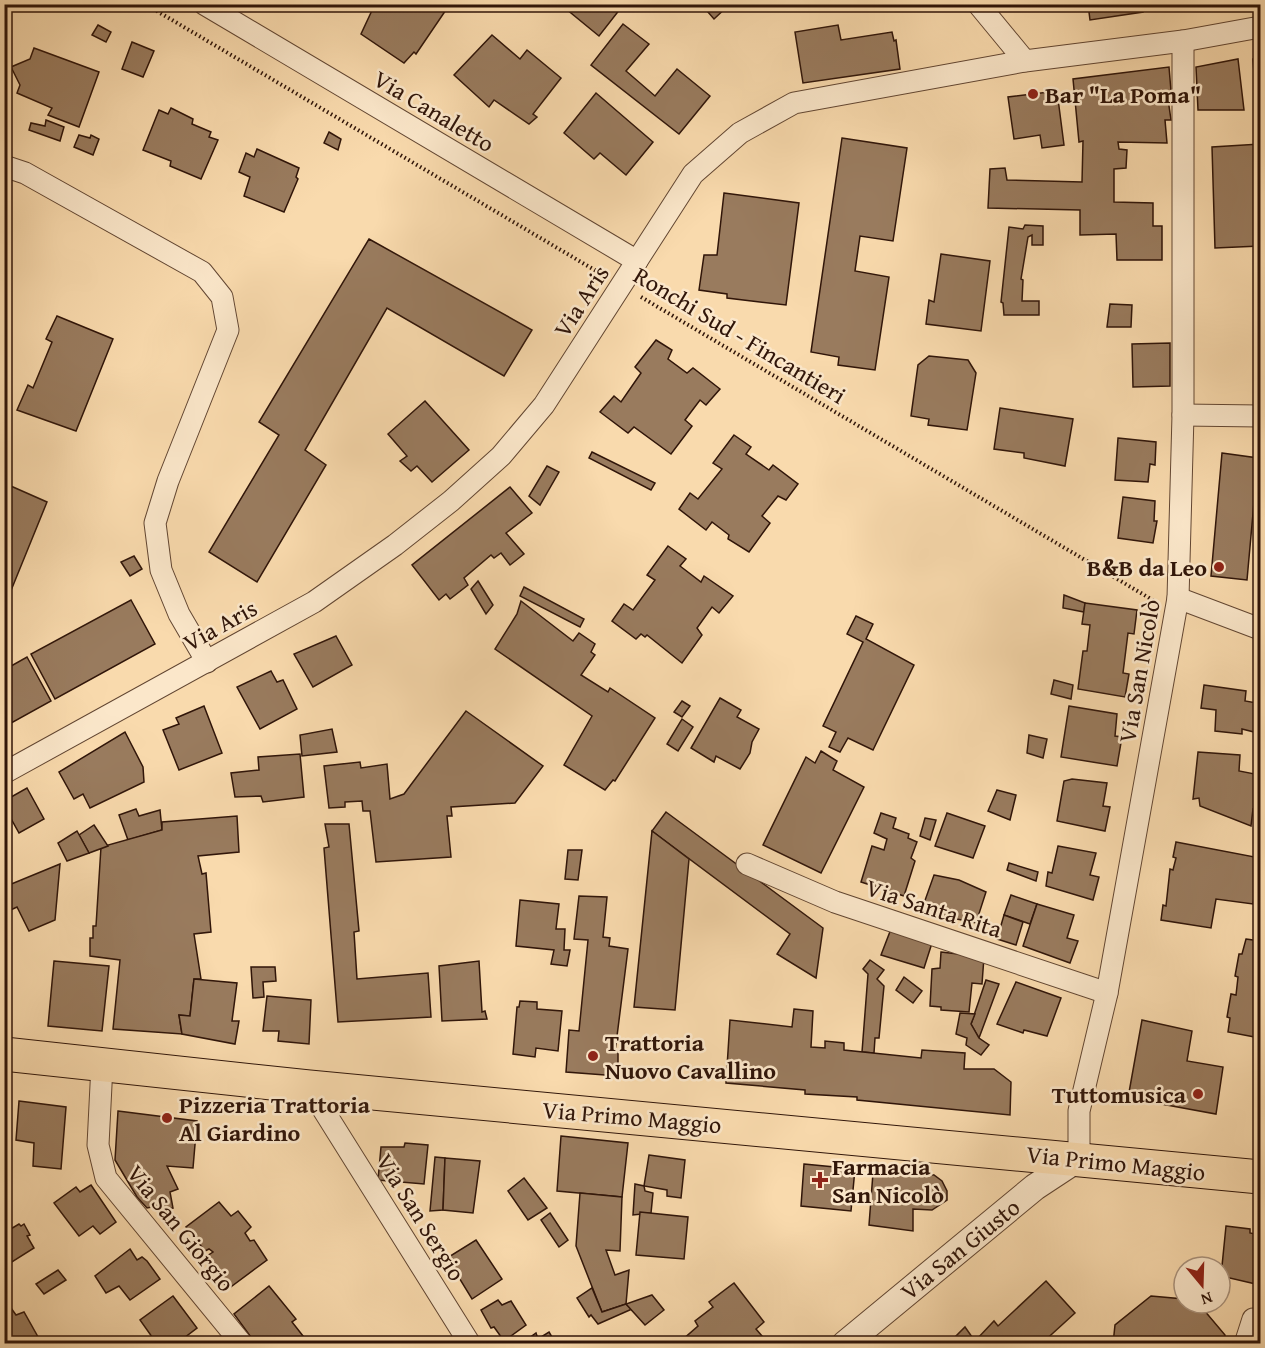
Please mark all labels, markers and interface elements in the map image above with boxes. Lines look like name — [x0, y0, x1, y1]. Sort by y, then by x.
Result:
street label: Via Canaletto — [367, 61, 501, 161]
place label: Bar "La Poma" — [1045, 77, 1201, 112]
marker: Bar "La Poma" — [1026, 87, 1040, 101]
street label: Via Aris — [545, 258, 617, 344]
street label: Ronchi Sud - Fincantieri — [627, 258, 853, 412]
place label: B&B da Leo — [1087, 550, 1207, 585]
marker: B&B da Leo — [1212, 560, 1226, 574]
street label: Via Aris — [177, 590, 263, 660]
street label: Via San Nicolò — [1109, 596, 1169, 746]
street label: Via Santa Rita — [861, 870, 1007, 947]
place label: Trattoria Nuovo Cavallino — [605, 1025, 776, 1088]
marker: Trattoria Nuovo Cavallino — [586, 1049, 600, 1063]
place label: Tuttomusica — [1052, 1077, 1187, 1112]
place label: Pizzeria Trattoria Al Giardino — [179, 1087, 371, 1150]
marker: Tuttomusica — [1191, 1087, 1205, 1101]
street label: Via Primo Maggio — [541, 1092, 723, 1142]
marker: Pizzeria Trattoria Al Giardino — [160, 1111, 174, 1125]
street label: Via Primo Maggio — [1025, 1136, 1207, 1190]
street label: Via San Sergio — [368, 1146, 474, 1288]
place label: Farmacia San Nicolò — [832, 1149, 944, 1212]
street label: Via San Giorgio — [119, 1157, 243, 1299]
marker: Farmacia San Nicolò — [813, 1173, 827, 1187]
street label: Via San Giusto — [893, 1190, 1027, 1308]
north arrow — [1172, 1255, 1232, 1315]
text: N — [1198, 1286, 1216, 1312]

